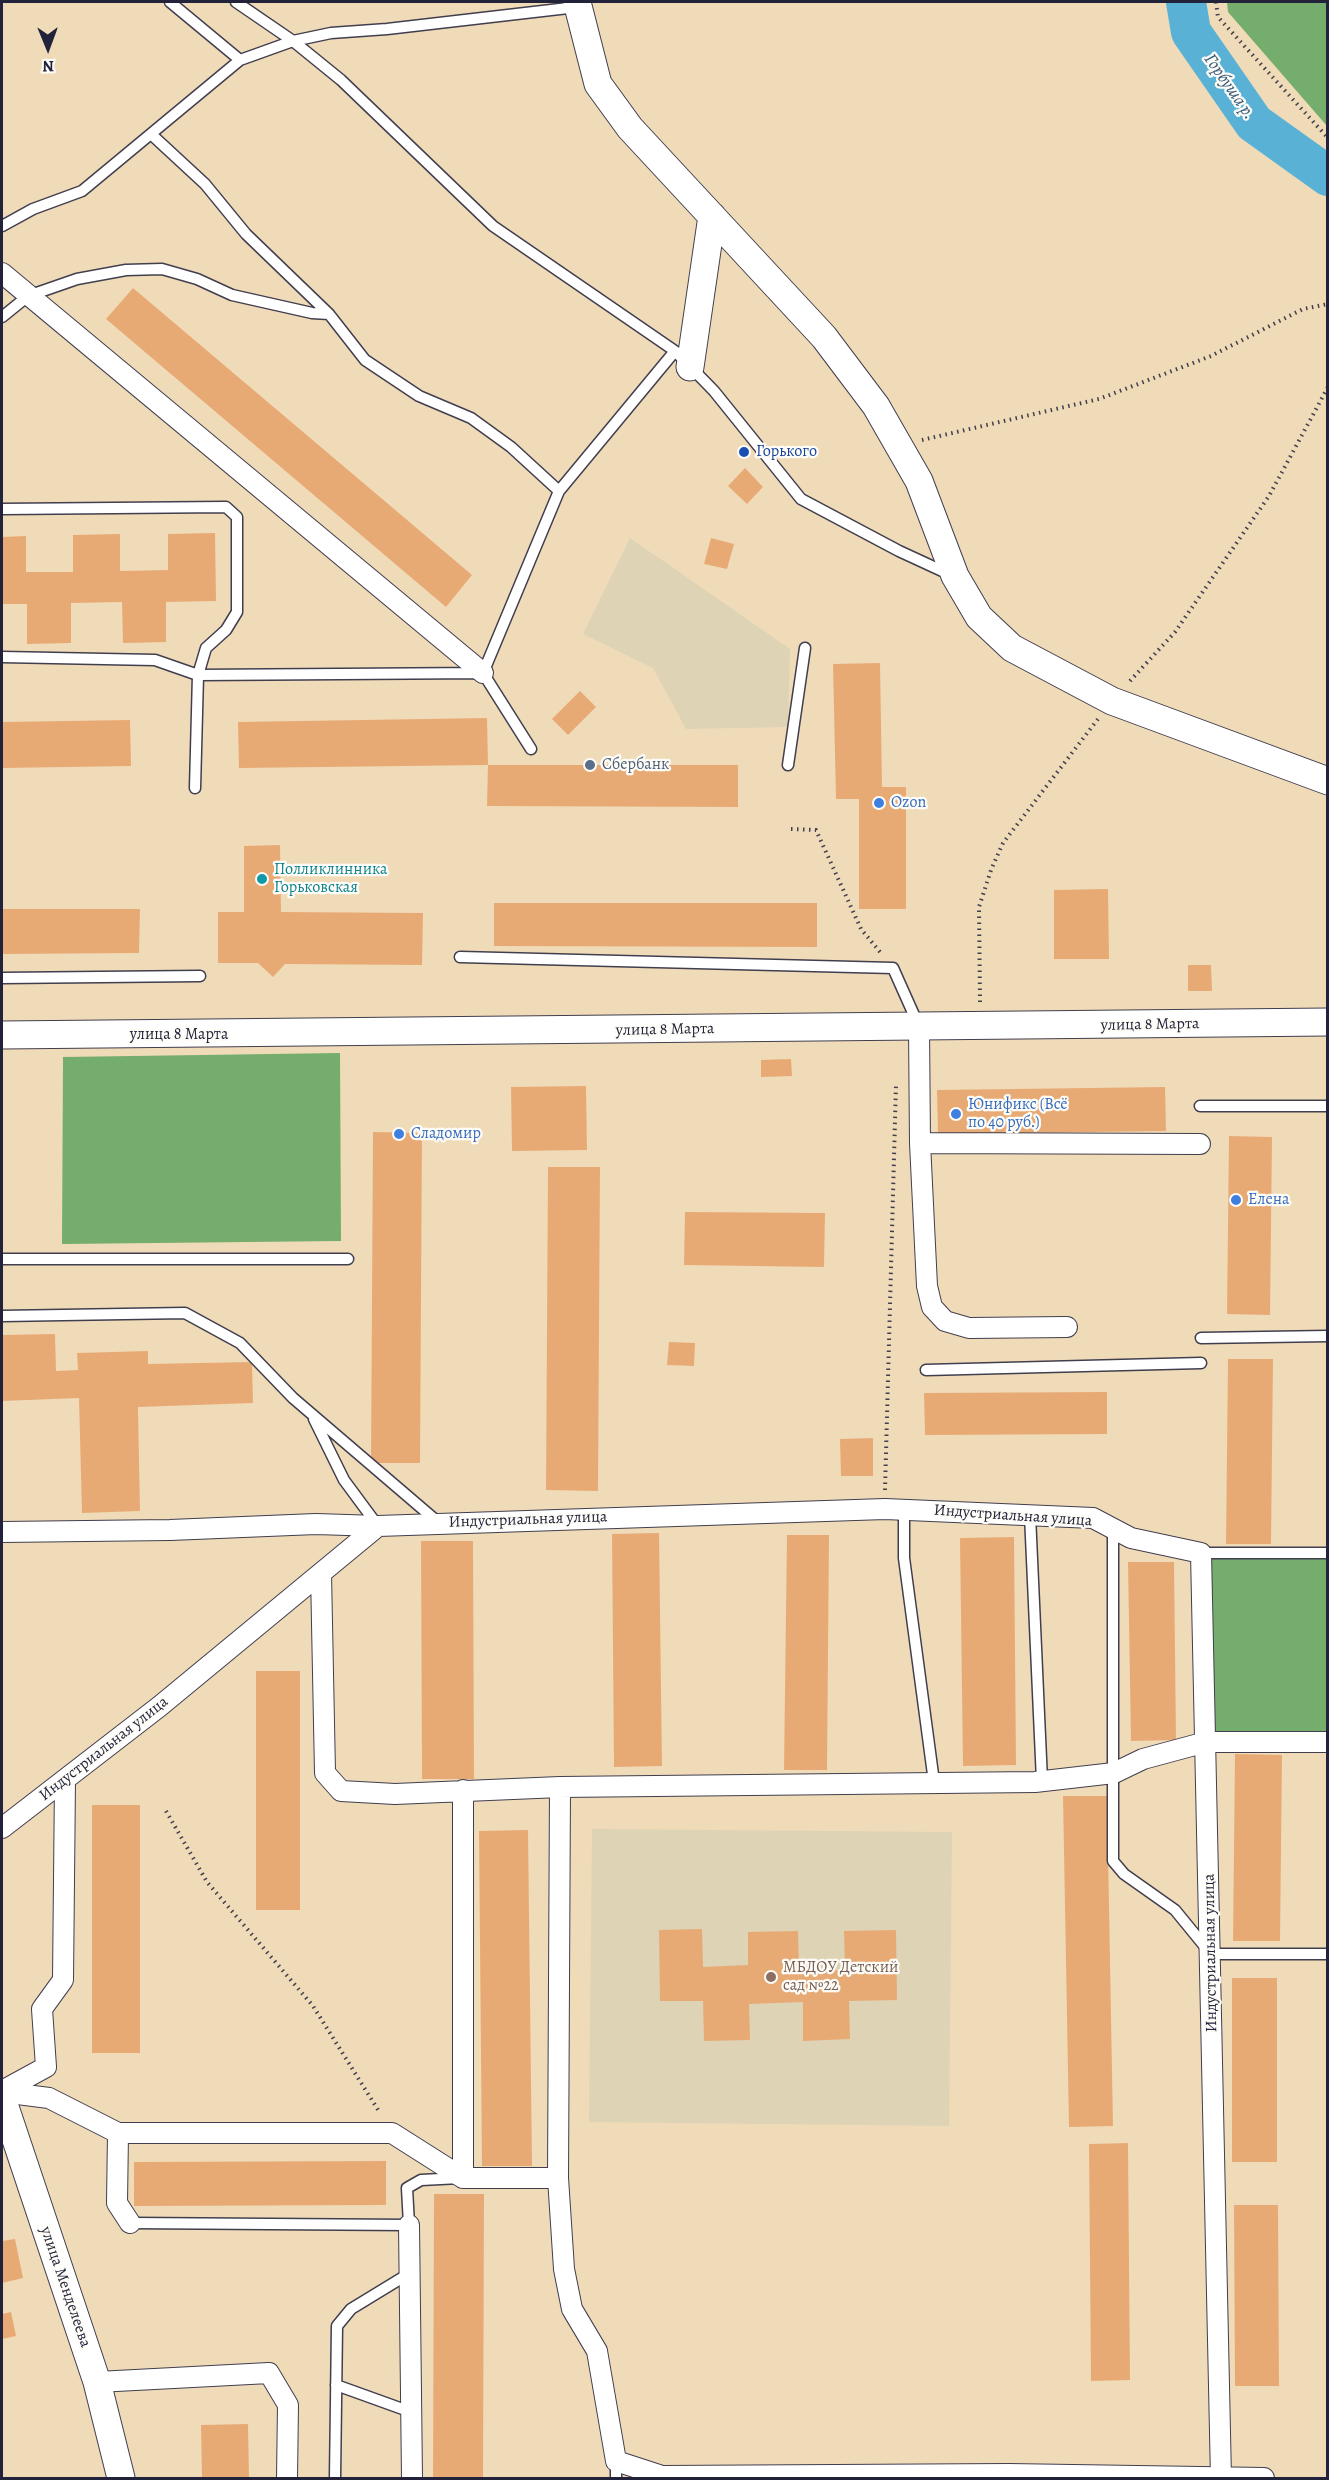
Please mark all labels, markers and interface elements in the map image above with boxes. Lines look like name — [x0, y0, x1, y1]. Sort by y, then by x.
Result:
north arrow — [18, 18, 78, 78]
water label: Горбуша р. — [1198, 50, 1260, 124]
text: N — [42, 55, 54, 77]
place label: Горького — [756, 442, 817, 462]
marker: Горького — [737, 445, 751, 459]
place label: Сбербанк — [602, 755, 669, 775]
marker: Сбербанк — [583, 758, 597, 772]
place label: Ozon — [891, 793, 926, 813]
marker: Ozon — [872, 796, 886, 810]
place label: Полликлинника Горьковская — [274, 860, 387, 898]
marker: Полликлинника Горьковская — [255, 872, 269, 886]
street label: улица 8 Марта — [1101, 1015, 1199, 1035]
street label: улица 8 Марта — [616, 1020, 714, 1040]
street label: улица 8 Марта — [130, 1025, 228, 1045]
place label: Юнификс (Всё по 40 руб.) — [968, 1095, 1068, 1133]
marker: Юнификс (Всё по 40 руб.) — [949, 1107, 963, 1121]
place label: Сладомир — [411, 1124, 481, 1144]
marker: Сладомир — [392, 1127, 406, 1141]
place label: Елена — [1248, 1190, 1289, 1210]
marker: Елена — [1229, 1193, 1243, 1207]
street label: Индустриальная улица — [933, 1501, 1093, 1531]
street label: Индустриальная улица — [448, 1508, 608, 1532]
street label: Индустриальная улица — [36, 1693, 172, 1805]
street label: Индустриальная улица — [1200, 1874, 1222, 2032]
place label: МБДОУ Детский сад №22 — [783, 1958, 898, 1996]
marker: МБДОУ Детский сад №22 — [764, 1970, 778, 1984]
street label: улица Менделеева — [35, 2224, 95, 2350]

